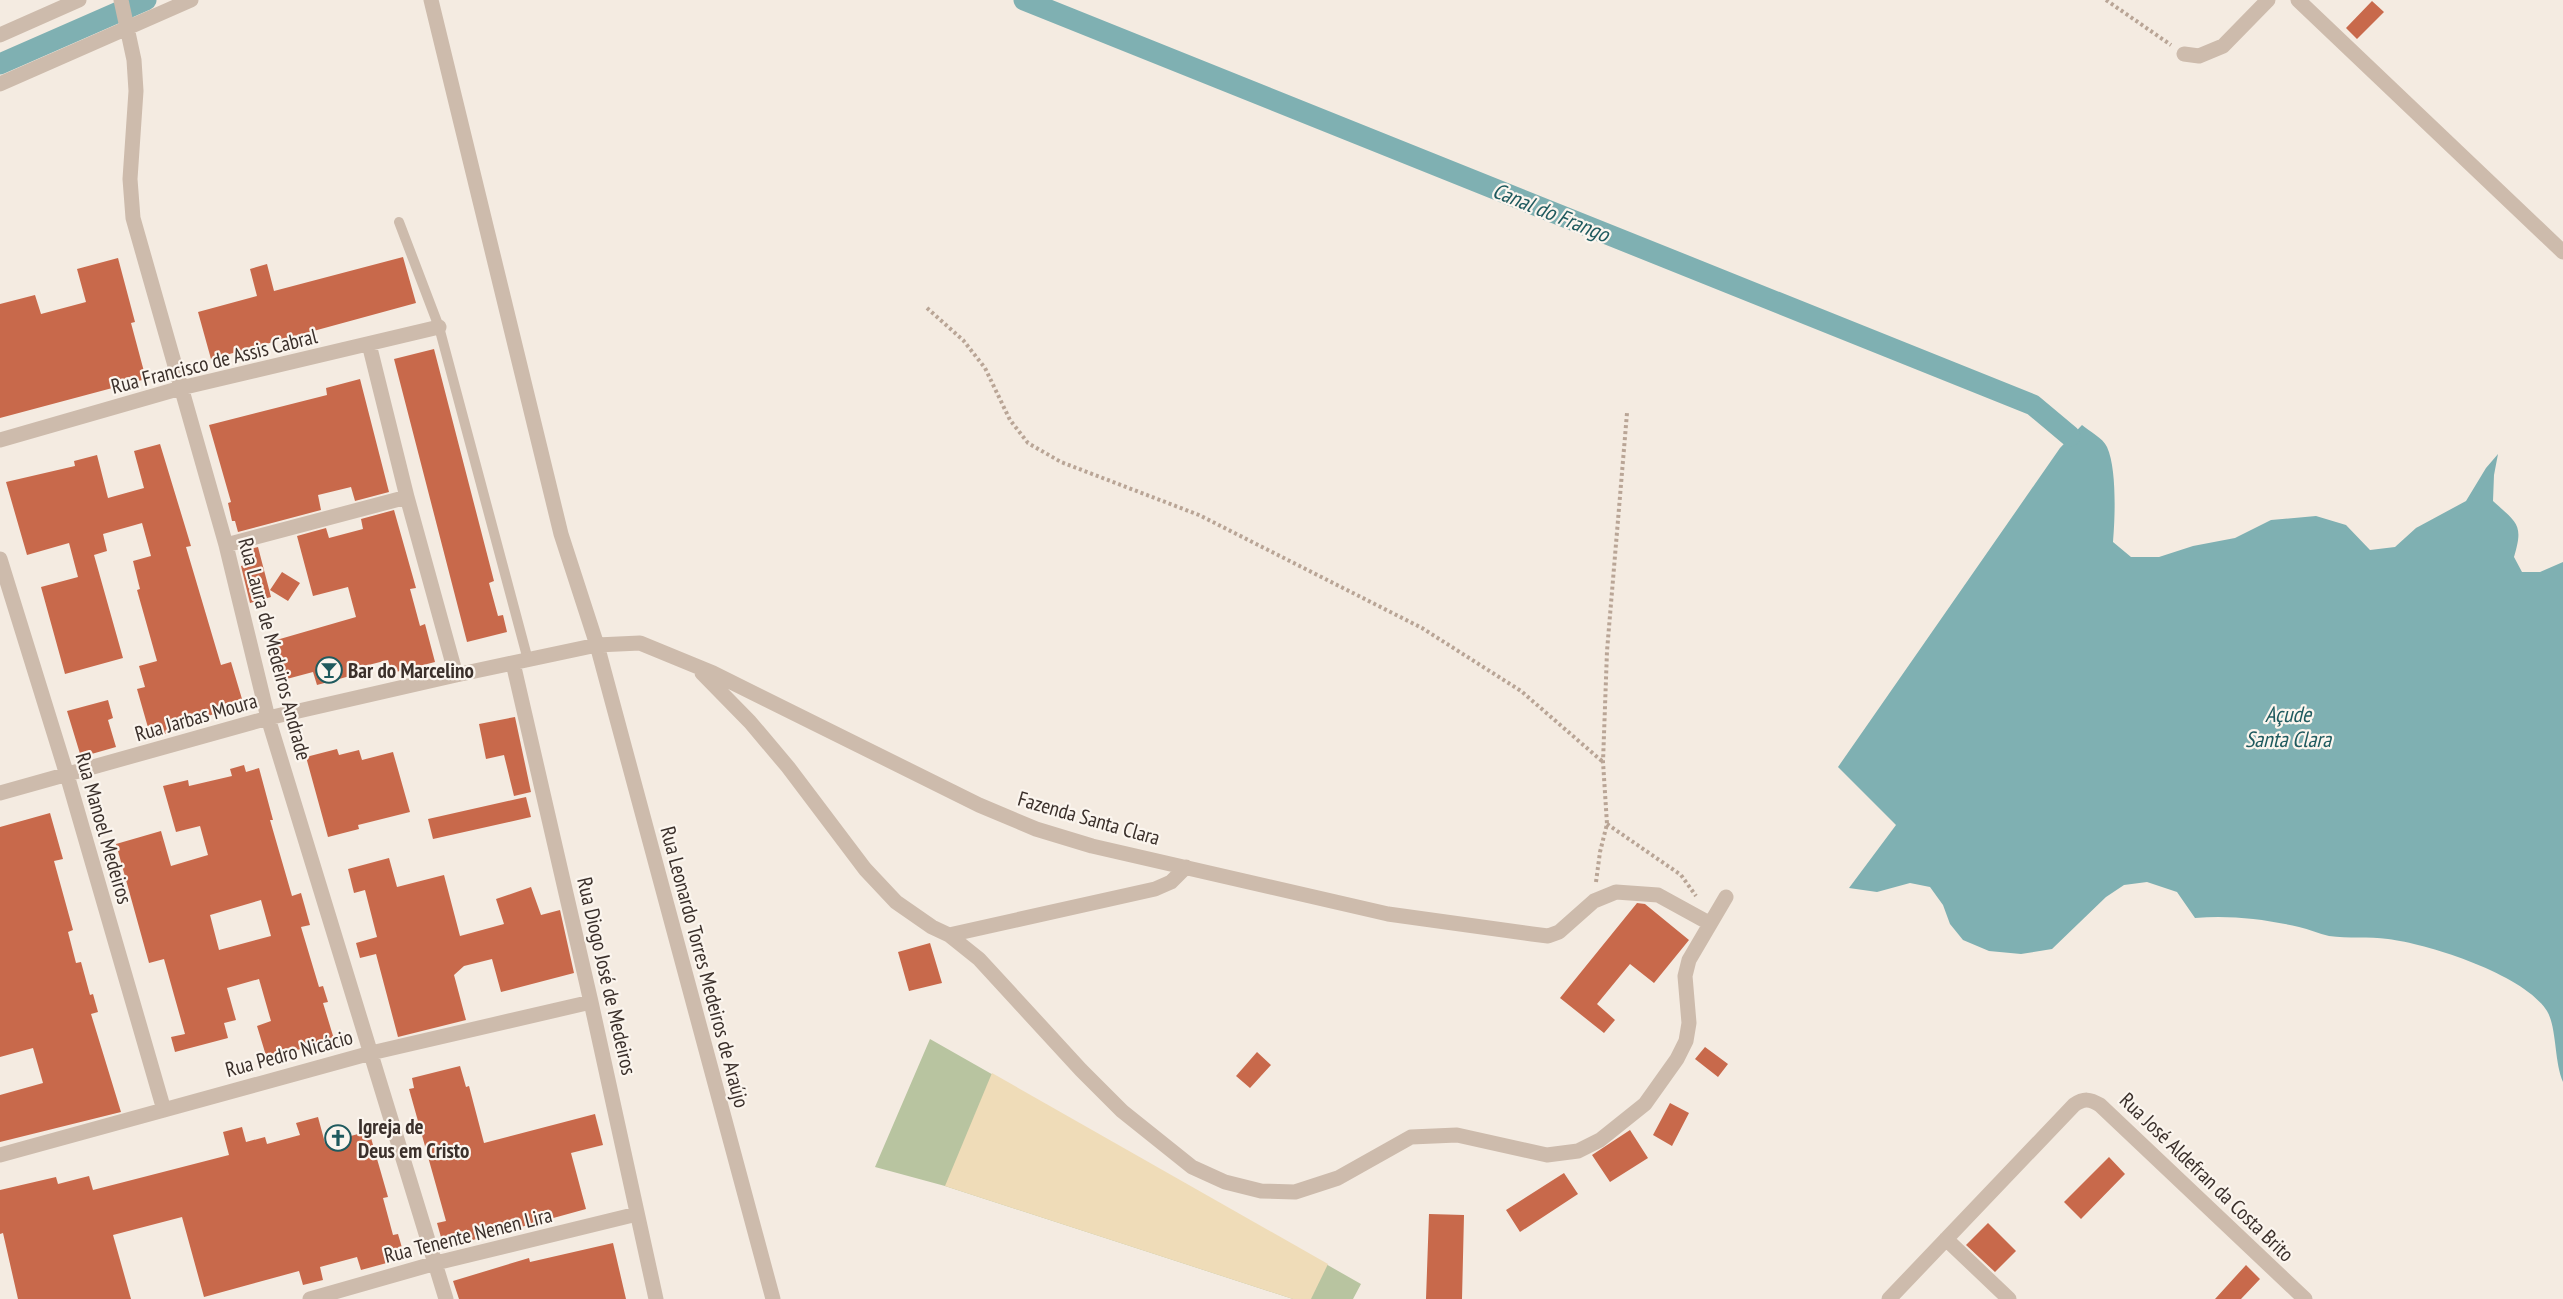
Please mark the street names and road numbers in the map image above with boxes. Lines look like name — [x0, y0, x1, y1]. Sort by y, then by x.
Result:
street label: Rua Francisco de Assis Cabral — [108, 322, 320, 400]
street label: Rua Laura de Medeiros Andrade — [232, 535, 318, 763]
street label: Rua Jarbas Moura — [132, 687, 260, 747]
street label: Rua Manoel Medeiros — [69, 749, 139, 907]
street label: Fazenda Santa Clara — [1015, 785, 1163, 851]
street label: Rua Leonardo Torres Medeiros de Araújo — [654, 823, 756, 1111]
street label: Rua Diogo José de Medeiros — [571, 874, 643, 1078]
street label: Rua Pedro Nicácio — [222, 1023, 356, 1083]
street label: Rua José Aldefran da Costa Brito — [2114, 1087, 2300, 1267]
street label: Rua Tenente Nenen Lira — [381, 1201, 555, 1269]

